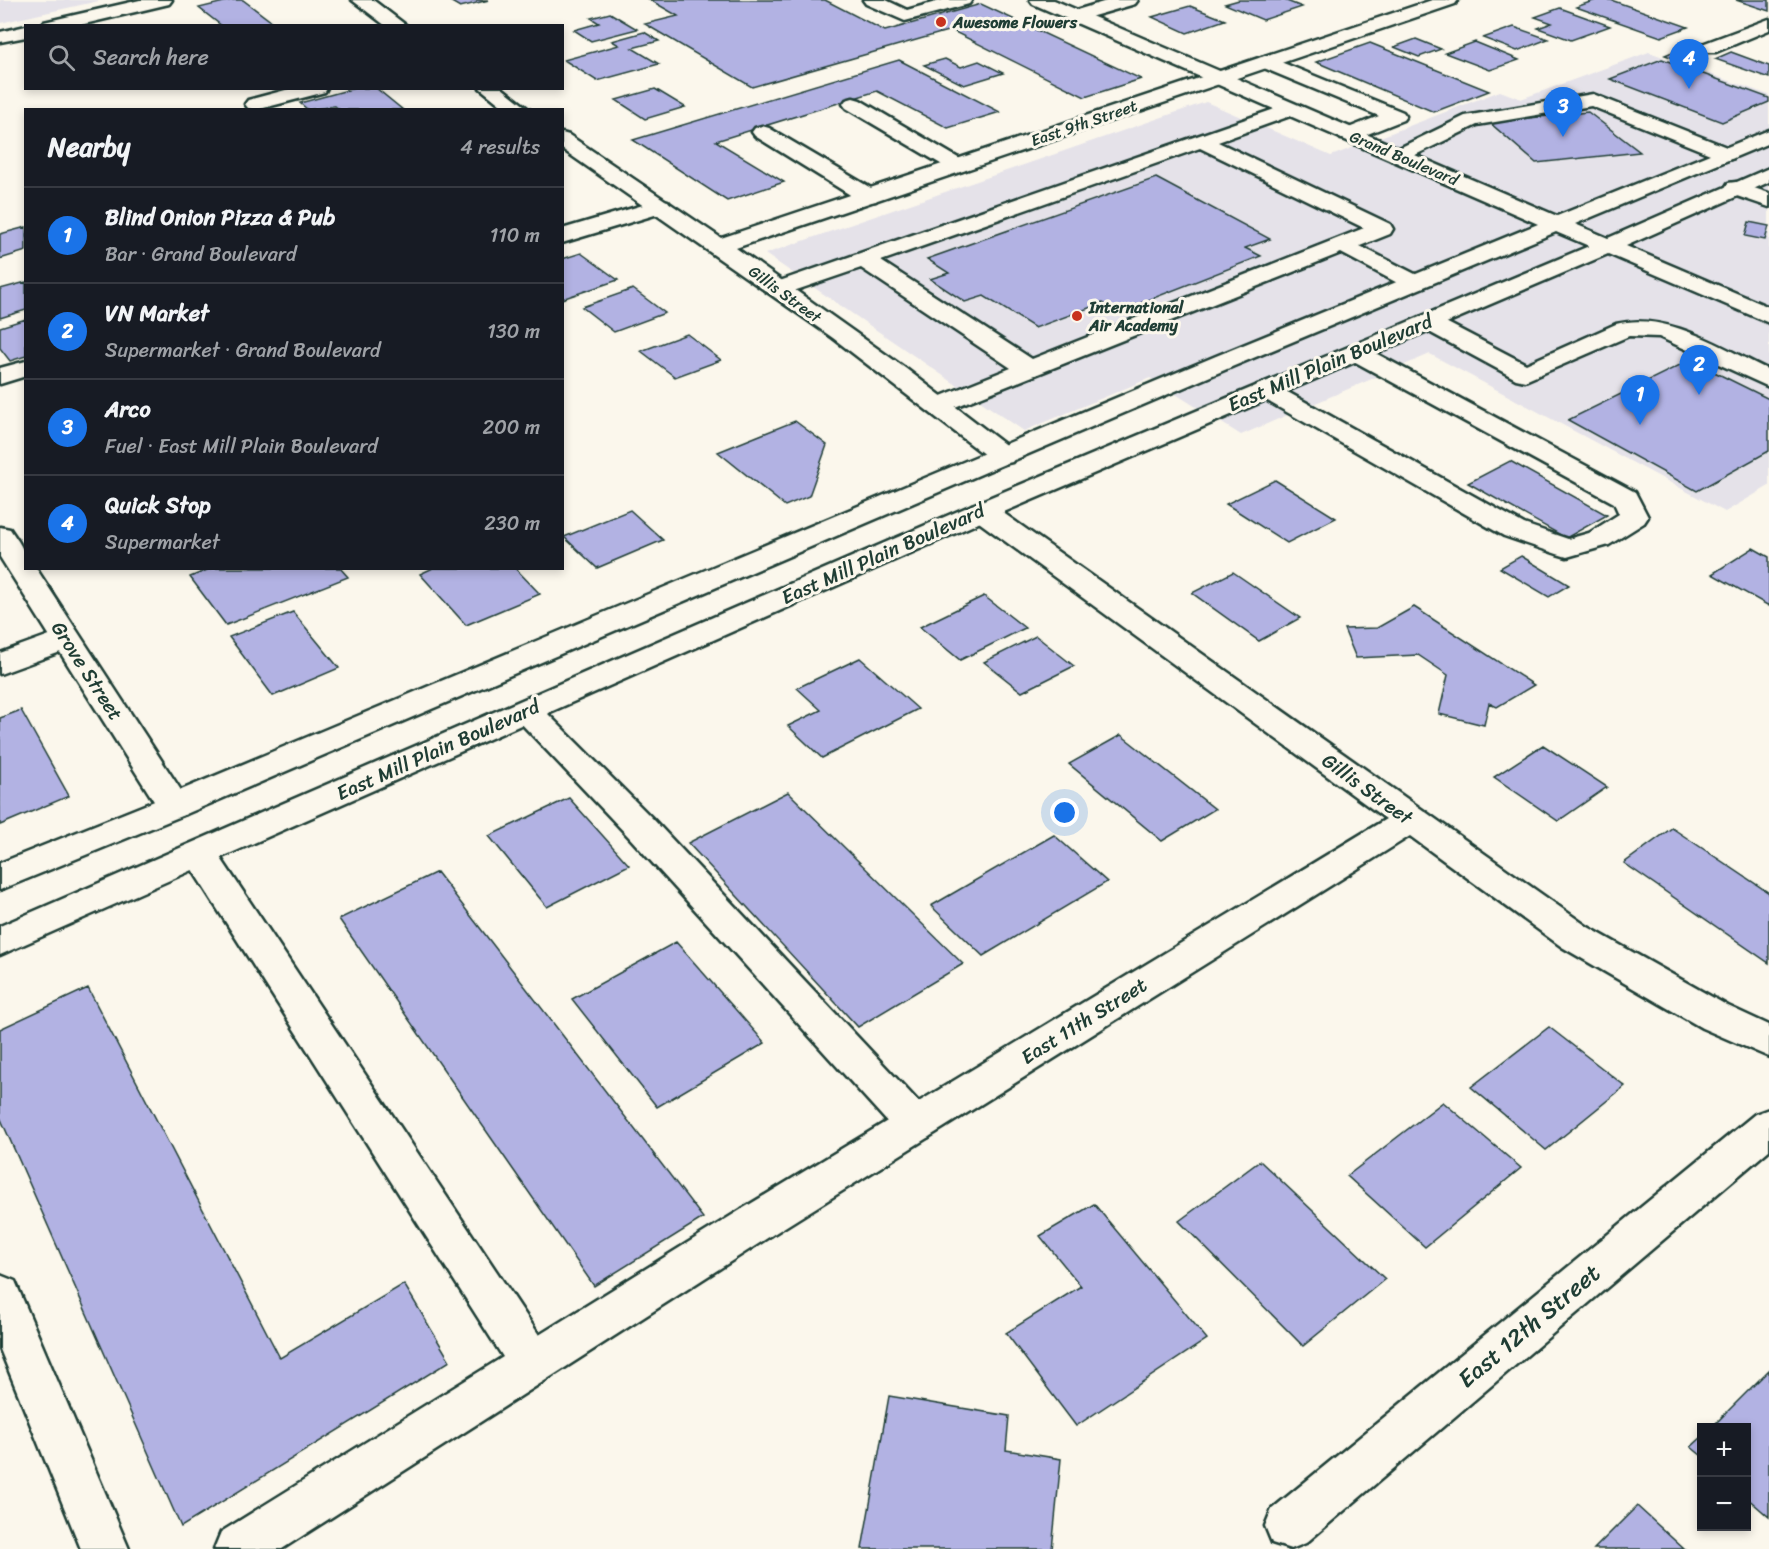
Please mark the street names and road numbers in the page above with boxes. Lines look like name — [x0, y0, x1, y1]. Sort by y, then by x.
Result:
street label: East 9th Street — [1027, 91, 1141, 155]
street label: Grand Boulevard — [1345, 122, 1464, 195]
street label: Gillis Street — [742, 257, 828, 331]
street label: East Mill Plain Boulevard — [1222, 303, 1439, 422]
street label: East Mill Plain Boulevard — [776, 493, 992, 615]
street label: Grove Street — [42, 614, 133, 728]
street label: East Mill Plain Boulevard — [331, 689, 547, 811]
street label: Gillis Street — [1314, 744, 1421, 835]
street label: East 11th Street — [1014, 968, 1155, 1074]
street label: East 12th Street — [1448, 1253, 1610, 1399]

